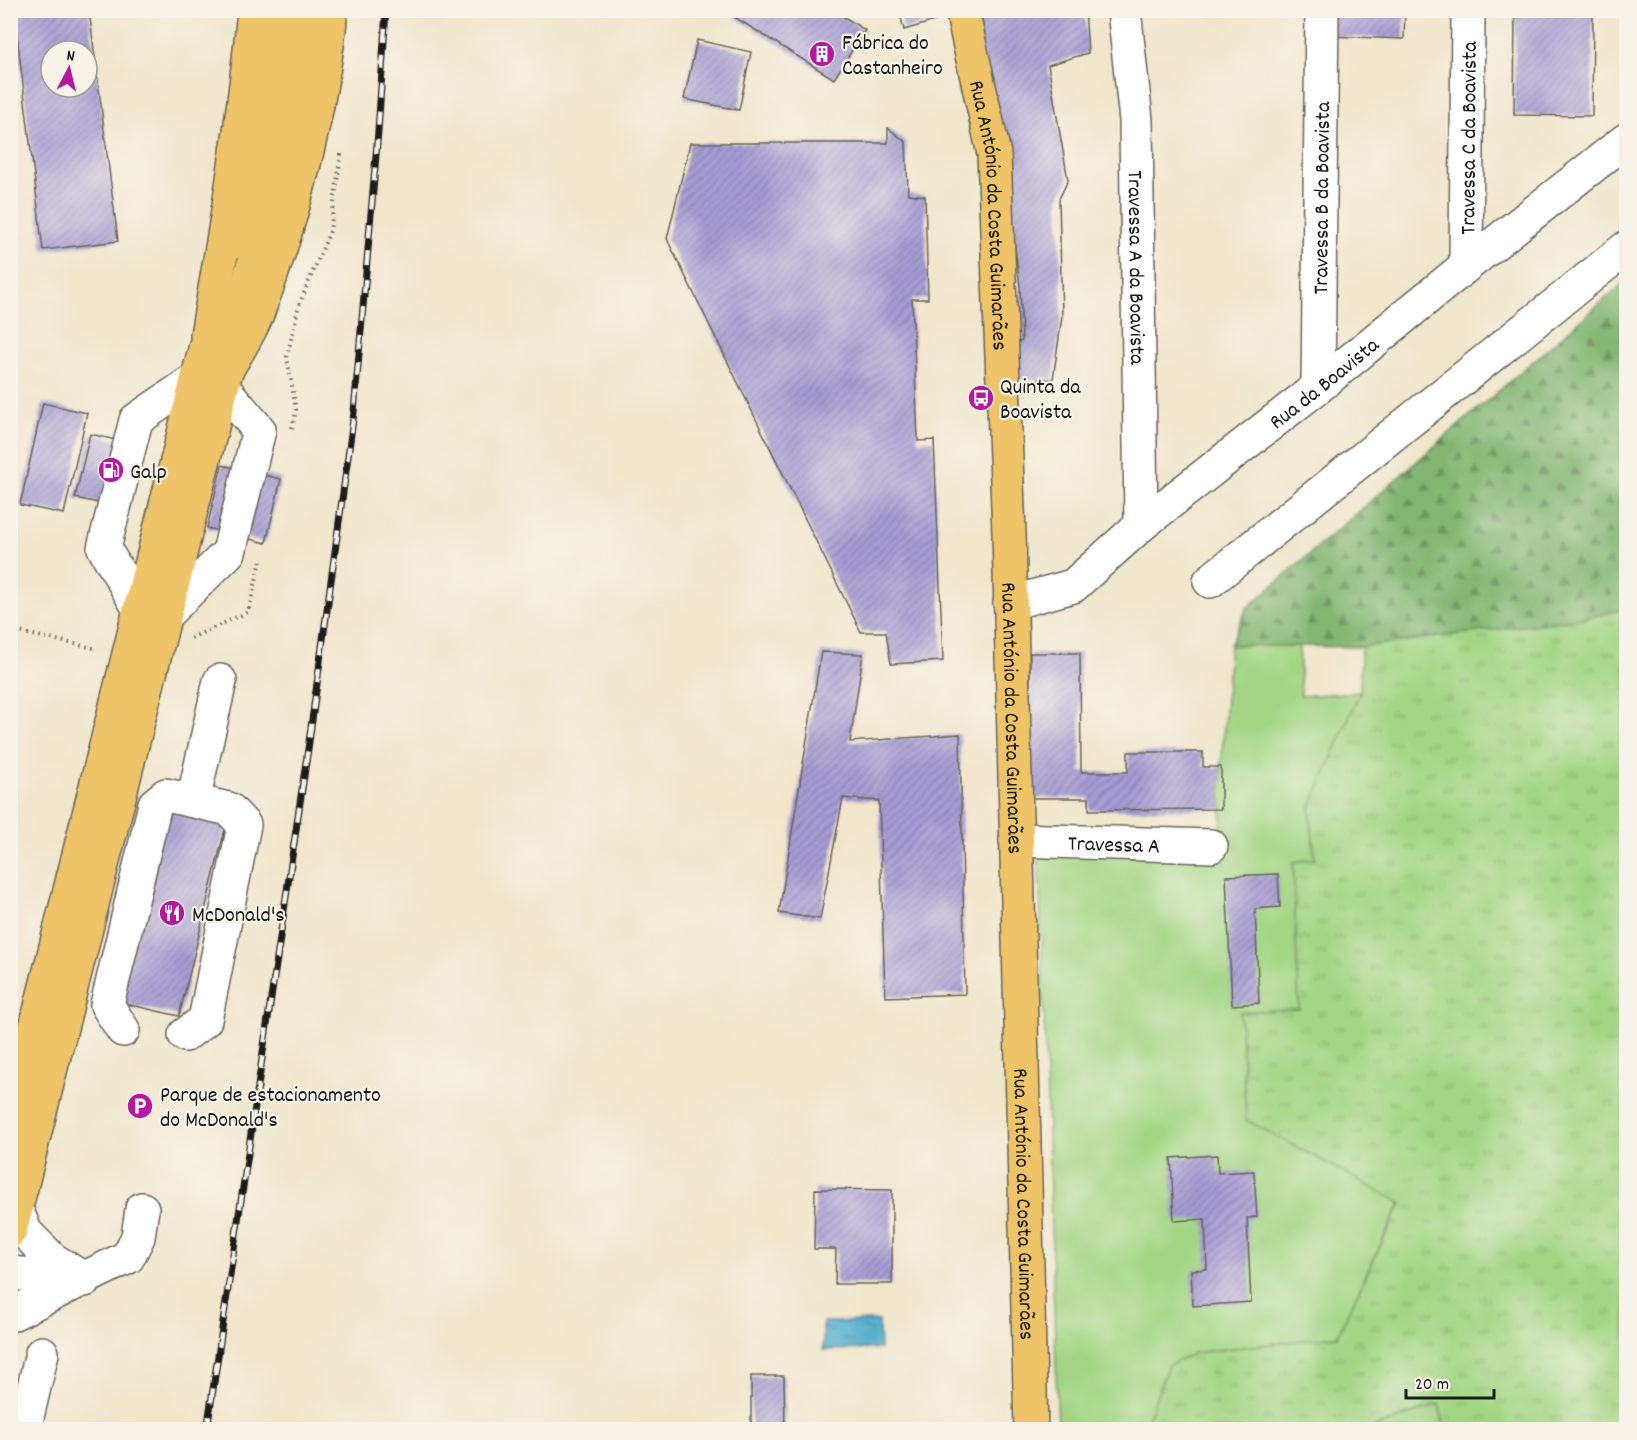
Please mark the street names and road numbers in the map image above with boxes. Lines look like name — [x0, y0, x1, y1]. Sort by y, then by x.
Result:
street label: Travessa C da Boavista — [1454, 41, 1487, 235]
street label: Rua António da Costa Guimarães — [959, 78, 1014, 351]
street label: Travessa B da Boavista — [1307, 101, 1340, 295]
street label: Travessa A da Boavista — [1118, 170, 1151, 365]
street label: Rua da Boavista — [1264, 331, 1387, 439]
street label: Rua António da Costa Guimarães — [991, 582, 1029, 855]
street label: Travessa A — [1067, 830, 1160, 863]
street label: Rua António da Costa Guimarães — [1003, 1068, 1041, 1340]

